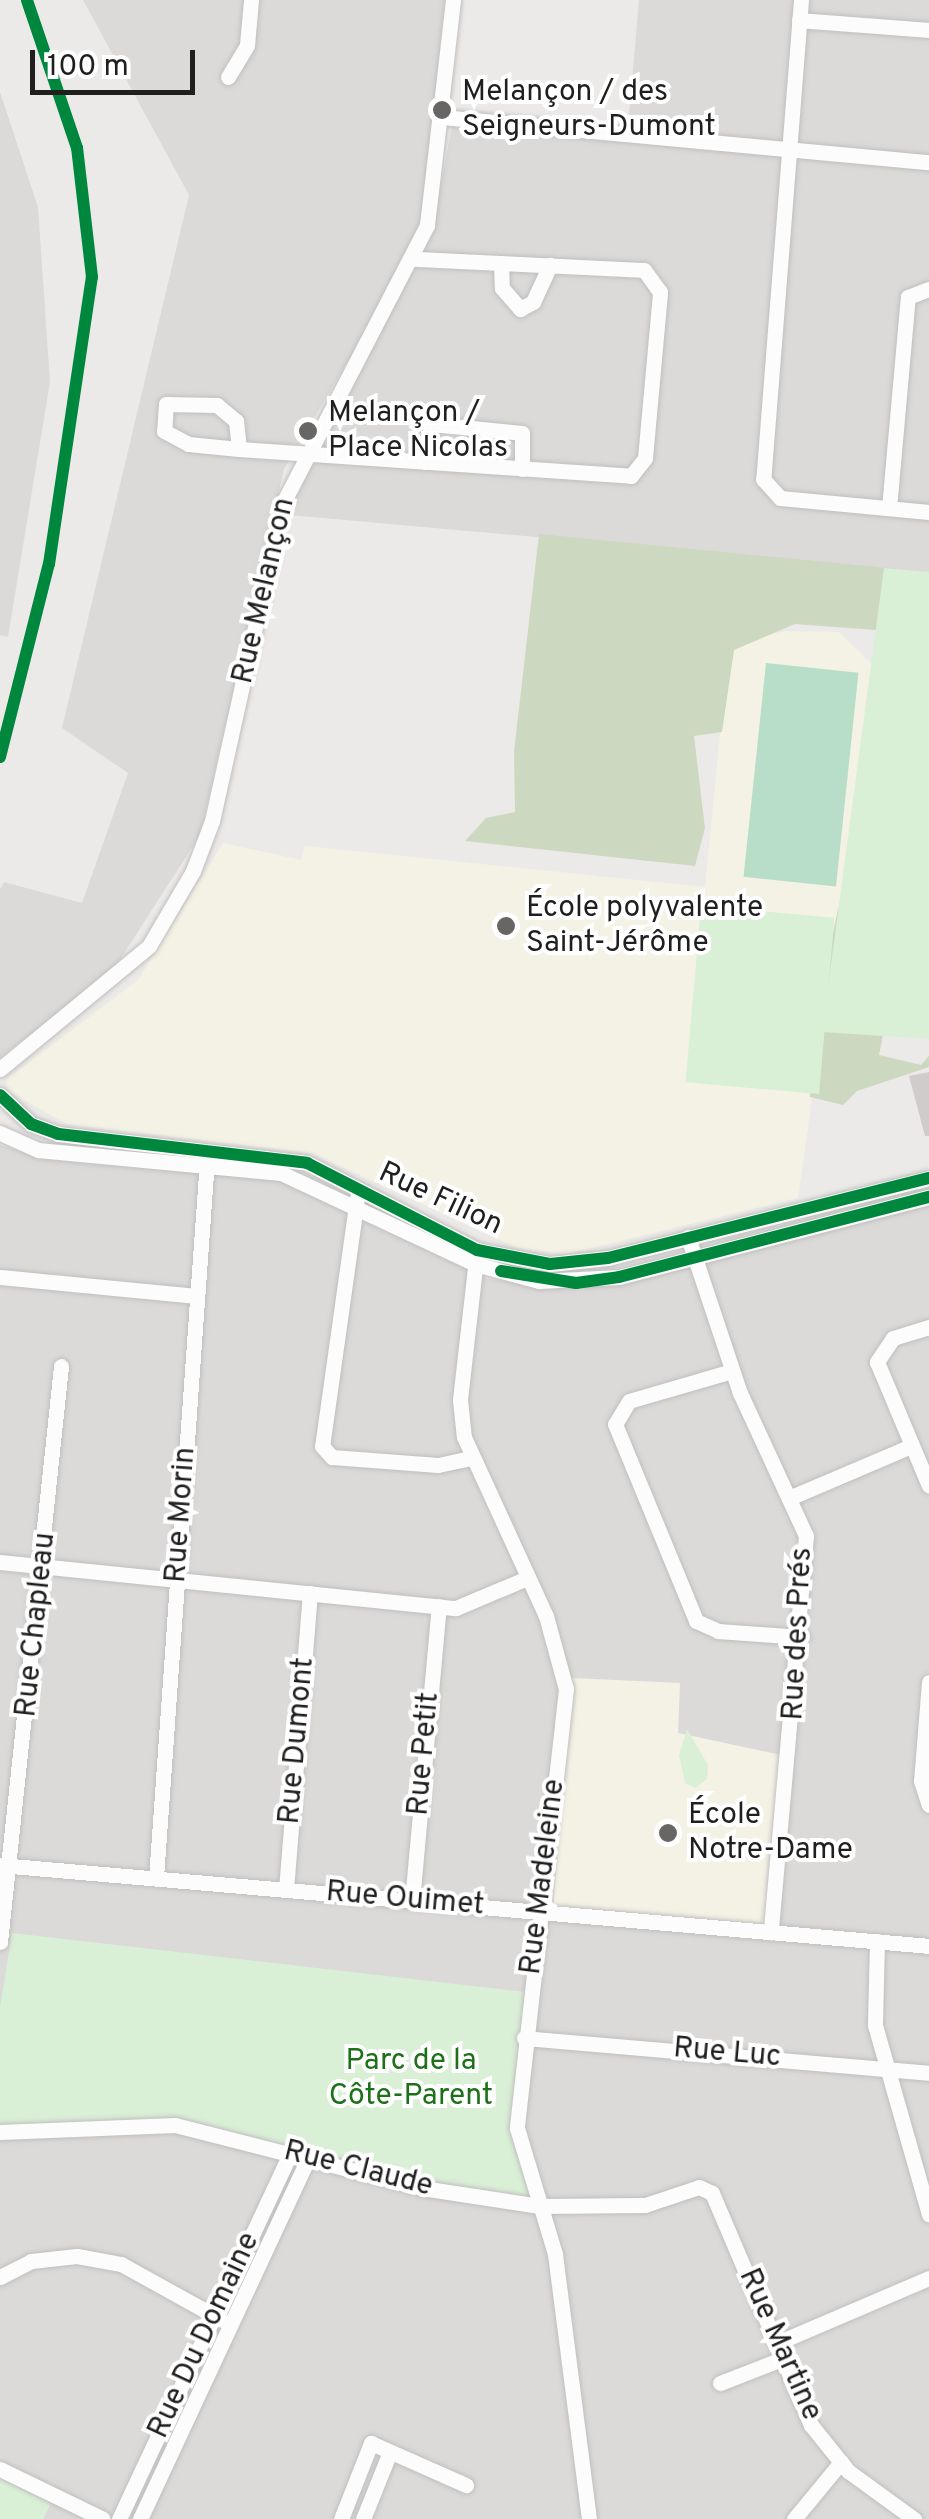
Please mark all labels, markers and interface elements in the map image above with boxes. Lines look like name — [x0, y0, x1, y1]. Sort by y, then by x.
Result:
scale bar — [35, 30, 200, 92]
text: 100 m — [47, 49, 129, 86]
place label: Melançon / des Seigneurs-Dumont — [462, 75, 716, 146]
marker: Melançon / des Seigneurs-Dumont — [431, 99, 453, 121]
place label: Melançon / Place Nicolas — [328, 396, 508, 466]
marker: Melançon / Place Nicolas — [297, 420, 319, 442]
street label: Rue Melançon — [226, 494, 304, 688]
place label: École polyvalente Saint-Jérôme — [526, 891, 763, 962]
marker: École polyvalente Saint-Jérôme — [495, 915, 517, 937]
street label: Rue Filion — [372, 1156, 508, 1244]
street label: Rue Morin — [159, 1446, 205, 1584]
street label: Rue Chapleau — [9, 1531, 65, 1719]
street label: Rue des Prés — [776, 1547, 822, 1721]
street label: Rue Dumont — [273, 1656, 323, 1826]
street label: Rue Petit — [402, 1691, 448, 1817]
street label: Rue Madeleine — [514, 1777, 574, 1977]
place label: École Notre-Dame — [688, 1798, 853, 1868]
marker: École Notre-Dame — [657, 1822, 679, 1844]
street label: Rue Ouimet — [324, 1875, 486, 1925]
street label: Rue Luc — [672, 2031, 782, 2077]
park label: Parc de la Côte-Parent — [329, 2044, 493, 2114]
street label: Rue Claude — [280, 2134, 436, 2206]
street label: Rue Du Domaine — [142, 2227, 268, 2445]
street label: Rue Martine — [729, 2263, 829, 2427]

